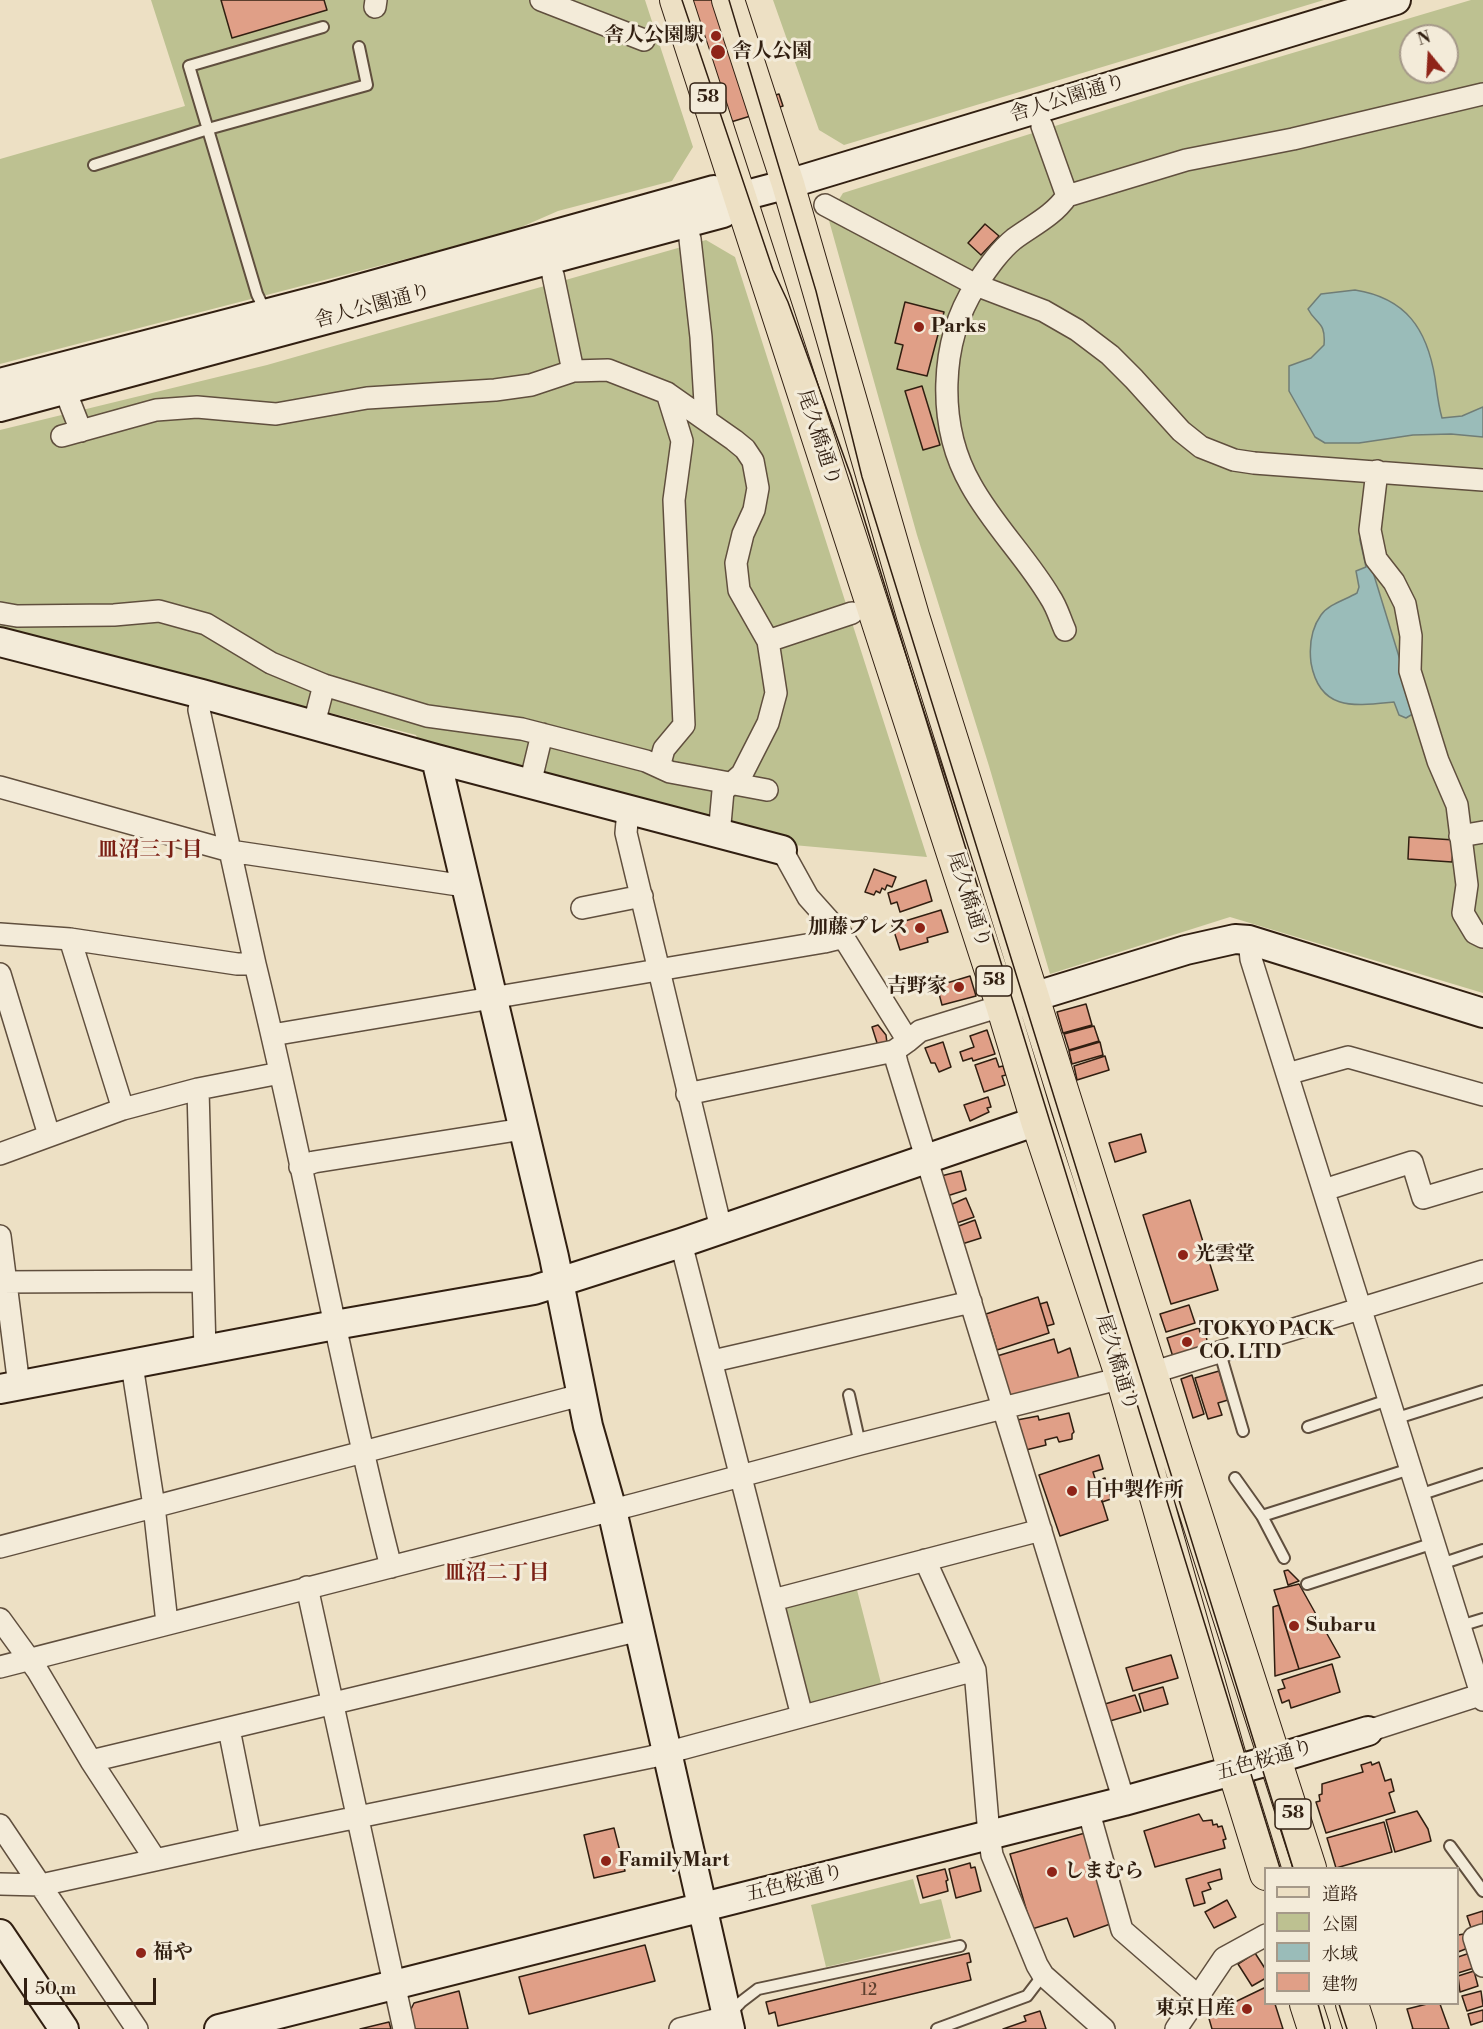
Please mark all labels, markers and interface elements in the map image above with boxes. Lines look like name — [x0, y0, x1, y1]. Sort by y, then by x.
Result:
place label: 舎人公園駅 — [604, 24, 704, 48]
north arrow — [1399, 24, 1459, 84]
text: N — [1415, 27, 1433, 50]
marker: 舎人公園駅 — [709, 29, 723, 43]
place label: 舎人公園 — [732, 40, 812, 64]
marker: 舎人公園 — [709, 43, 727, 61]
street label: 舎人公園通り — [1007, 70, 1129, 128]
road number: 58 — [690, 83, 726, 113]
street label: 舎人公園通り — [312, 280, 434, 334]
place label: Parks — [931, 315, 986, 339]
marker: Parks — [912, 320, 926, 334]
street label: 尾久橋通り — [791, 387, 845, 489]
district label: 皿沼三丁目 — [98, 838, 202, 864]
street label: 尾久橋通り — [941, 849, 995, 951]
place label: 加藤プレス — [808, 916, 908, 940]
marker: 加藤プレス — [913, 921, 927, 935]
road number: 58 — [976, 966, 1012, 996]
place label: 吉野家 — [887, 975, 947, 999]
marker: 吉野家 — [952, 980, 966, 994]
place label: 光雲堂 — [1195, 1243, 1255, 1267]
marker: 光雲堂 — [1176, 1248, 1190, 1262]
street label: 尾久橋通り — [1090, 1312, 1142, 1414]
place label: TOKYO PACK CO. LTD — [1199, 1318, 1335, 1365]
marker: TOKYO PACK CO. LTD — [1180, 1335, 1194, 1349]
place label: 日中製作所 — [1084, 1479, 1184, 1503]
marker: 日中製作所 — [1065, 1484, 1079, 1498]
district label: 皿沼二丁目 — [445, 1561, 549, 1587]
place label: Subaru — [1306, 1614, 1376, 1638]
marker: Subaru — [1287, 1619, 1301, 1633]
street label: 五色桜通り — [1214, 1736, 1316, 1786]
road number: 58 — [1275, 1799, 1311, 1829]
place label: FamilyMart — [618, 1849, 729, 1873]
marker: FamilyMart — [599, 1854, 613, 1868]
street label: 五色桜通り — [744, 1860, 846, 1908]
place label: しまむら — [1064, 1860, 1144, 1884]
marker: しまむら — [1045, 1865, 1059, 1879]
legend — [1264, 1867, 1459, 2005]
text: 道路 — [1322, 1883, 1358, 1906]
text: 公園 — [1322, 1913, 1358, 1936]
place label: 福や — [153, 1941, 193, 1965]
text: 水域 — [1322, 1943, 1358, 1966]
marker: 福や — [134, 1946, 148, 1960]
scale bar — [27, 1966, 159, 2004]
text: 建物 — [1322, 1973, 1358, 1996]
text: 50 m — [35, 1977, 76, 2000]
house number: 12 — [861, 1981, 877, 2001]
place label: 東京日産 — [1155, 1997, 1235, 2021]
marker: 東京日産 — [1240, 2002, 1254, 2016]

